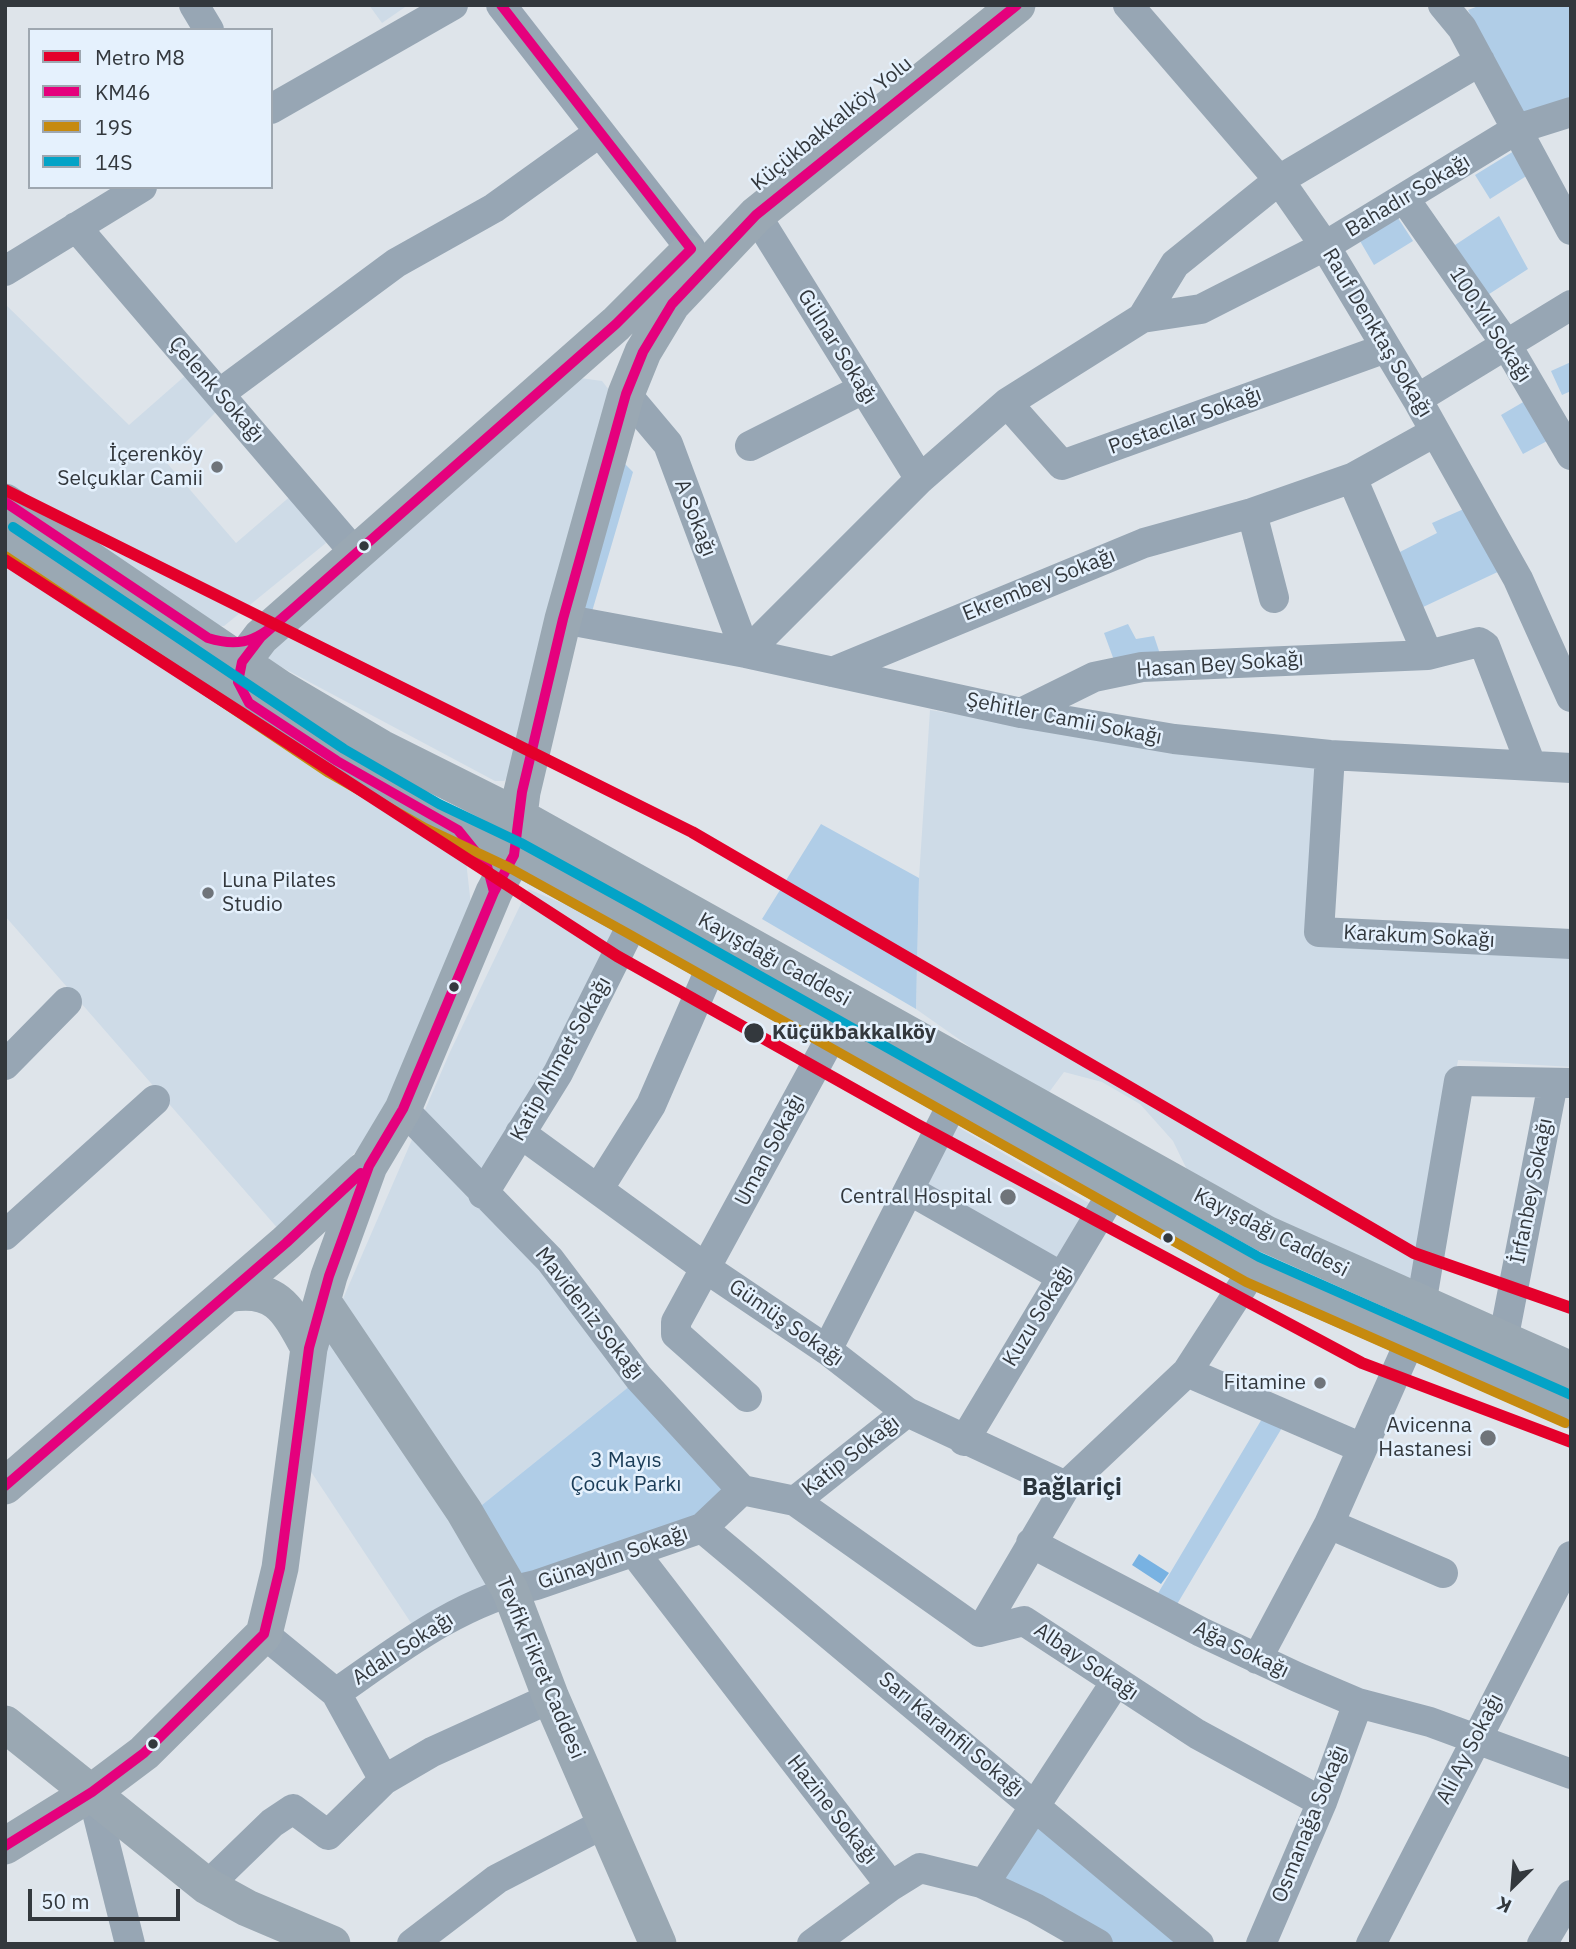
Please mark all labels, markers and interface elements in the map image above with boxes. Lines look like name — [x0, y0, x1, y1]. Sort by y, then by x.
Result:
legend — [28, 28, 273, 189]
text: Metro M8 — [95, 43, 185, 71]
street label: Küçükbakkalköy Yolu — [747, 51, 917, 197]
text: KM46 — [95, 78, 151, 106]
text: 19S — [95, 113, 132, 141]
text: 14S — [95, 148, 132, 176]
street label: Bahadır Sokağı — [1341, 149, 1475, 243]
street label: Rauf Denktaş Sokağı — [1317, 244, 1437, 422]
street label: 100.Yıl Sokağı — [1443, 263, 1537, 387]
street label: Gülnar Sokağı — [792, 285, 882, 409]
street label: Çelenk Sokağı — [163, 332, 269, 448]
street label: Postacılar Sokağı — [1105, 382, 1265, 460]
place label: İçerenköy Selçuklar Camii — [57, 442, 203, 492]
marker: İçerenköy Selçuklar Camii — [209, 459, 225, 475]
street label: A Sokağı — [669, 476, 721, 560]
unlabelled marker — [357, 539, 371, 553]
street label: Ekrembey Sokağı — [959, 543, 1119, 627]
street label: Hasan Bey Sokağı — [1136, 647, 1304, 683]
street label: Şehitler Camii Sokağı — [964, 688, 1164, 750]
place label: Luna Pilates Studio — [222, 868, 336, 918]
marker: Luna Pilates Studio — [200, 885, 216, 901]
street label: Kayışdağı Caddesi — [693, 908, 855, 1012]
street label: Karakum Sokağı — [1343, 920, 1495, 954]
street label: Katip Ahmet Sokağı — [505, 972, 617, 1146]
unlabelled marker — [447, 980, 461, 994]
place label: Küçükbakkalköy — [772, 1020, 936, 1046]
marker: Küçükbakkalköy — [742, 1021, 766, 1045]
street label: Uman Sokağı — [730, 1090, 810, 1210]
street label: İrfanbey Sokağı — [1506, 1116, 1558, 1266]
street label: Kayışdağı Caddesi — [1189, 1183, 1353, 1283]
place label: Central Hospital — [840, 1184, 992, 1210]
marker: Central Hospital — [998, 1187, 1018, 1207]
unlabelled marker — [1161, 1231, 1175, 1245]
street label: Mavideniz Sokağı — [529, 1242, 649, 1386]
street label: Kuzu Sokağı — [998, 1261, 1078, 1371]
street label: Gümüş Sokağı — [724, 1274, 848, 1372]
place label: Fitamine — [1223, 1370, 1306, 1396]
marker: Fitamine — [1312, 1375, 1328, 1391]
street label: Katip Sokağı — [797, 1410, 905, 1502]
place label: Avicenna Hastanesi — [1378, 1413, 1472, 1463]
marker: Avicenna Hastanesi — [1478, 1428, 1498, 1448]
park label: 3 Mayıs Çocuk Parkı — [570, 1448, 682, 1498]
district label: Bağlariçi — [1022, 1474, 1122, 1502]
street label: Günaydın Sokağı — [535, 1521, 691, 1595]
street label: Tevfik Fikret Caddesi — [490, 1573, 590, 1763]
street label: Adalı Sokağı — [348, 1607, 458, 1691]
street label: Ağa Sokağı — [1189, 1616, 1293, 1684]
street label: Albay Sokağı — [1029, 1618, 1143, 1706]
street label: Sarı Karanfil Sokağı — [873, 1667, 1029, 1803]
street label: Ali Ay Sokağı — [1431, 1690, 1509, 1808]
unlabelled marker — [146, 1737, 160, 1751]
street label: Osmanağa Sokağı — [1267, 1742, 1353, 1906]
street label: Hazine Sokağı — [781, 1750, 883, 1870]
north arrow — [1478, 1851, 1548, 1921]
scale bar — [32, 1876, 184, 1920]
text: 50 m — [41, 1887, 90, 1915]
text: K — [1493, 1891, 1515, 1919]

